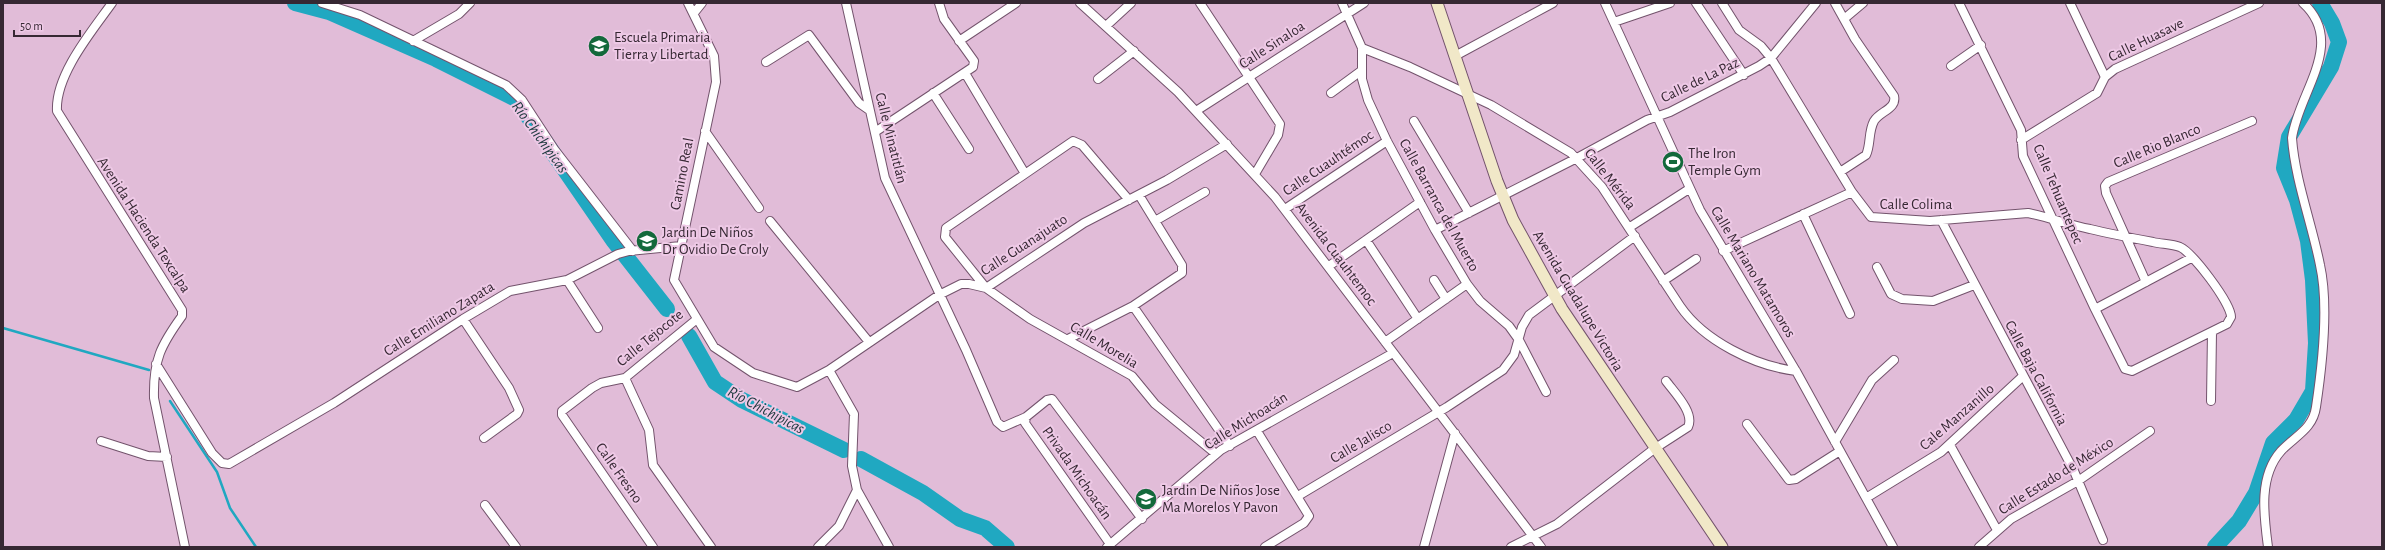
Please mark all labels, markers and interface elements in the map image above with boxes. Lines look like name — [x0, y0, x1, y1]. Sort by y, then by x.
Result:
scale bar — [14, 12, 80, 38]
street label: Calle Huasave — [2106, 15, 2186, 65]
street label: Calle Sinaloa — [1236, 18, 1308, 72]
text: 50 m — [20, 20, 43, 32]
place label: Escuela Primaria Tierra y Libertad — [614, 30, 711, 62]
school or university icon: Escuela Primaria Tierra y Libertad — [586, 33, 612, 59]
street label: Calle de La Paz — [1659, 55, 1741, 105]
street label: Calle Minatitlán — [872, 91, 910, 185]
water label: Río Chichipicas — [508, 98, 571, 176]
street label: Calle Rio Blanco — [2111, 121, 2203, 171]
street label: Calle Cuauhtémoc — [1280, 127, 1376, 199]
street label: Calle Barranca del Muerto — [1396, 136, 1482, 274]
street label: Camino Real — [668, 137, 696, 211]
street label: Calle Tehuantepec — [2030, 142, 2086, 246]
street label: Calle Mérida — [1582, 146, 1638, 212]
place label: The Iron Temple Gym — [1688, 146, 1761, 178]
sports icon: The Iron Temple Gym — [1660, 149, 1686, 175]
street label: Avenida Hacienda Texcalpa — [95, 154, 193, 296]
street label: Calle Colima — [1880, 197, 1952, 212]
street label: Avenida Cuauhtemoc — [1293, 200, 1380, 308]
street label: Calle Mariano Matamoros — [1708, 204, 1798, 340]
street label: Calle Guanajuato — [978, 212, 1070, 278]
place label: Jardin De Niños Dr Ovidio De Croly — [662, 225, 769, 257]
school or university icon: Jardin De Niños Dr Ovidio De Croly — [634, 228, 660, 254]
street label: Avenida Guadalupe Victoria — [1530, 228, 1626, 374]
street label: Calle Emiliano Zapata — [381, 279, 497, 359]
street label: Calle Tejocote — [614, 307, 686, 369]
street label: Calle Baja California — [2002, 318, 2070, 428]
street label: Calle Morelia — [1067, 319, 1141, 371]
street label: Cale Manzanillo — [1917, 381, 1997, 453]
water label: Río Chichipicas — [725, 383, 807, 438]
street label: Calle Michoacán — [1202, 389, 1290, 453]
street label: Calle Jalisco — [1328, 418, 1394, 466]
street label: Privada Michoacán — [1039, 424, 1115, 522]
street label: Calle Estado de México — [1996, 435, 2116, 517]
street label: Calle Fresno — [593, 440, 645, 506]
place label: Jardin De Niños Jose Ma Morelos Y Pavon — [1162, 483, 1280, 515]
school or university icon: Jardin De Niños Jose Ma Morelos Y Pavon — [1133, 486, 1159, 512]

